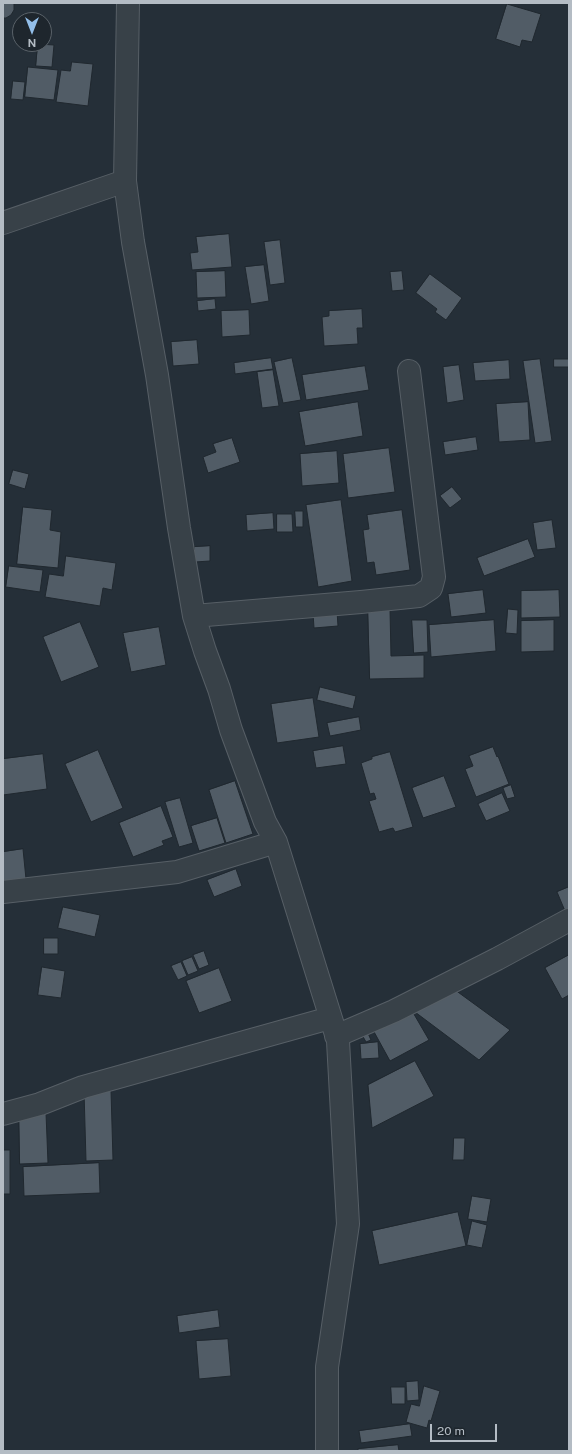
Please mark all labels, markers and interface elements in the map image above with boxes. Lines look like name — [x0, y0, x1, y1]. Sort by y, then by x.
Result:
north arrow — [12, 12, 52, 52]
text: N — [28, 37, 36, 49]
scale bar — [432, 1416, 499, 1442]
text: 20 m — [437, 1424, 465, 1438]

